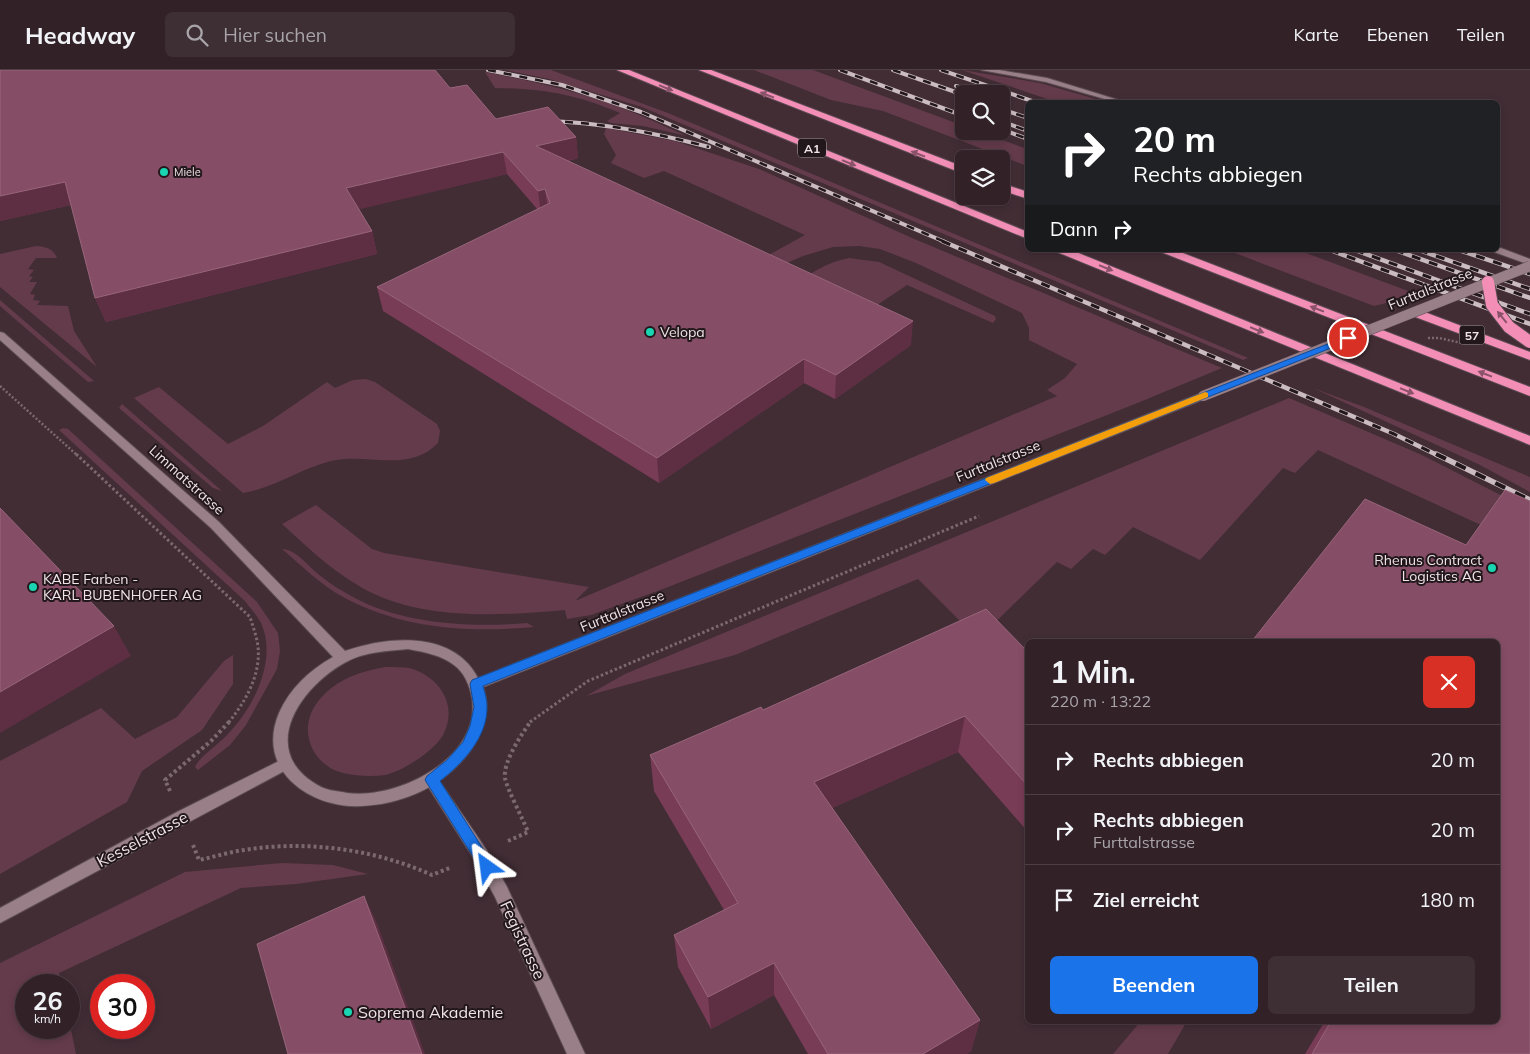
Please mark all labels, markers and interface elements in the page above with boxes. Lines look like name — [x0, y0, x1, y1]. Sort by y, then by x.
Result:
search box — [165, 12, 515, 57]
text: Headway — [25, 20, 135, 50]
icon: search — [183, 21, 211, 49]
text: Hier suchen — [223, 23, 327, 47]
text: Karte — [1293, 23, 1339, 46]
text: Ebenen — [1367, 23, 1429, 46]
text: Teilen — [1457, 23, 1505, 46]
one-way arrow — [659, 85, 673, 93]
map controls — [955, 85, 1010, 205]
button: search — [955, 85, 1010, 140]
one-way arrow — [759, 91, 774, 99]
text: 20 m — [1133, 117, 1216, 161]
icon: right — [1050, 120, 1115, 185]
road number: A1 — [798, 138, 826, 158]
one-way arrow — [910, 150, 925, 158]
button: layers — [955, 150, 1010, 205]
one-way arrow — [842, 159, 857, 167]
text: Rechts abbiegen — [1133, 160, 1303, 188]
place label: Miele — [174, 165, 201, 179]
marker: Miele — [158, 166, 170, 178]
icon: right — [1108, 215, 1136, 243]
text: Dann — [1050, 217, 1098, 241]
street label: Furttalstrasse — [1385, 264, 1475, 314]
one-way arrow — [1099, 265, 1113, 273]
one-way arrow — [1309, 305, 1324, 313]
one-way arrow — [1496, 311, 1507, 324]
pin — [1327, 317, 1369, 359]
place label: Velopa — [660, 323, 705, 341]
icon: arrive — [1334, 324, 1362, 352]
marker: Velopa — [644, 326, 656, 338]
one-way arrow — [1250, 326, 1265, 334]
road number: 57 — [1460, 326, 1484, 344]
one-way arrow — [1477, 370, 1492, 378]
one-way arrow — [1400, 388, 1414, 396]
street label: Furttalstrasse — [953, 436, 1043, 486]
street label: Limmatstrasse — [145, 441, 229, 519]
place label: Rhenus Contract Logistics AG — [1374, 551, 1482, 585]
marker: Rhenus Contract Logistics AG — [1486, 562, 1498, 574]
place label: KABE Farben - KARL BUBENHOFER AG — [43, 570, 202, 604]
marker: KABE Farben - KARL BUBENHOFER AG — [27, 581, 39, 593]
street label: Furttalstrasse — [577, 586, 667, 636]
text: 1 Min. — [1050, 653, 1136, 691]
button: close — [1423, 656, 1475, 708]
text: 220 m · 13:22 — [1050, 691, 1151, 711]
icon: right — [1050, 746, 1078, 774]
text: Rechts abbiegen — [1093, 748, 1244, 772]
text: 20 m — [1431, 748, 1475, 772]
street label: Kesselstrasse — [93, 807, 191, 871]
text: Rechts abbiegen — [1093, 808, 1244, 832]
icon: right — [1050, 816, 1078, 844]
text: 20 m — [1431, 818, 1475, 842]
text: Furttalstrasse — [1093, 832, 1195, 852]
position arrow — [460, 840, 512, 892]
icon: arrive — [1050, 886, 1078, 914]
text: Ziel erreicht — [1093, 888, 1199, 912]
text: 180 m — [1419, 888, 1475, 912]
street label: Fegistrasse — [496, 898, 550, 982]
button: Beenden — [1050, 956, 1258, 1014]
button: Teilen — [1268, 956, 1475, 1014]
speed limit sign: 30 — [90, 974, 155, 1039]
text: 26 — [32, 985, 63, 1016]
place label: Soprema Akademie — [358, 1002, 503, 1022]
marker: Soprema Akademie — [342, 1006, 354, 1018]
text: km/h — [34, 1011, 61, 1026]

